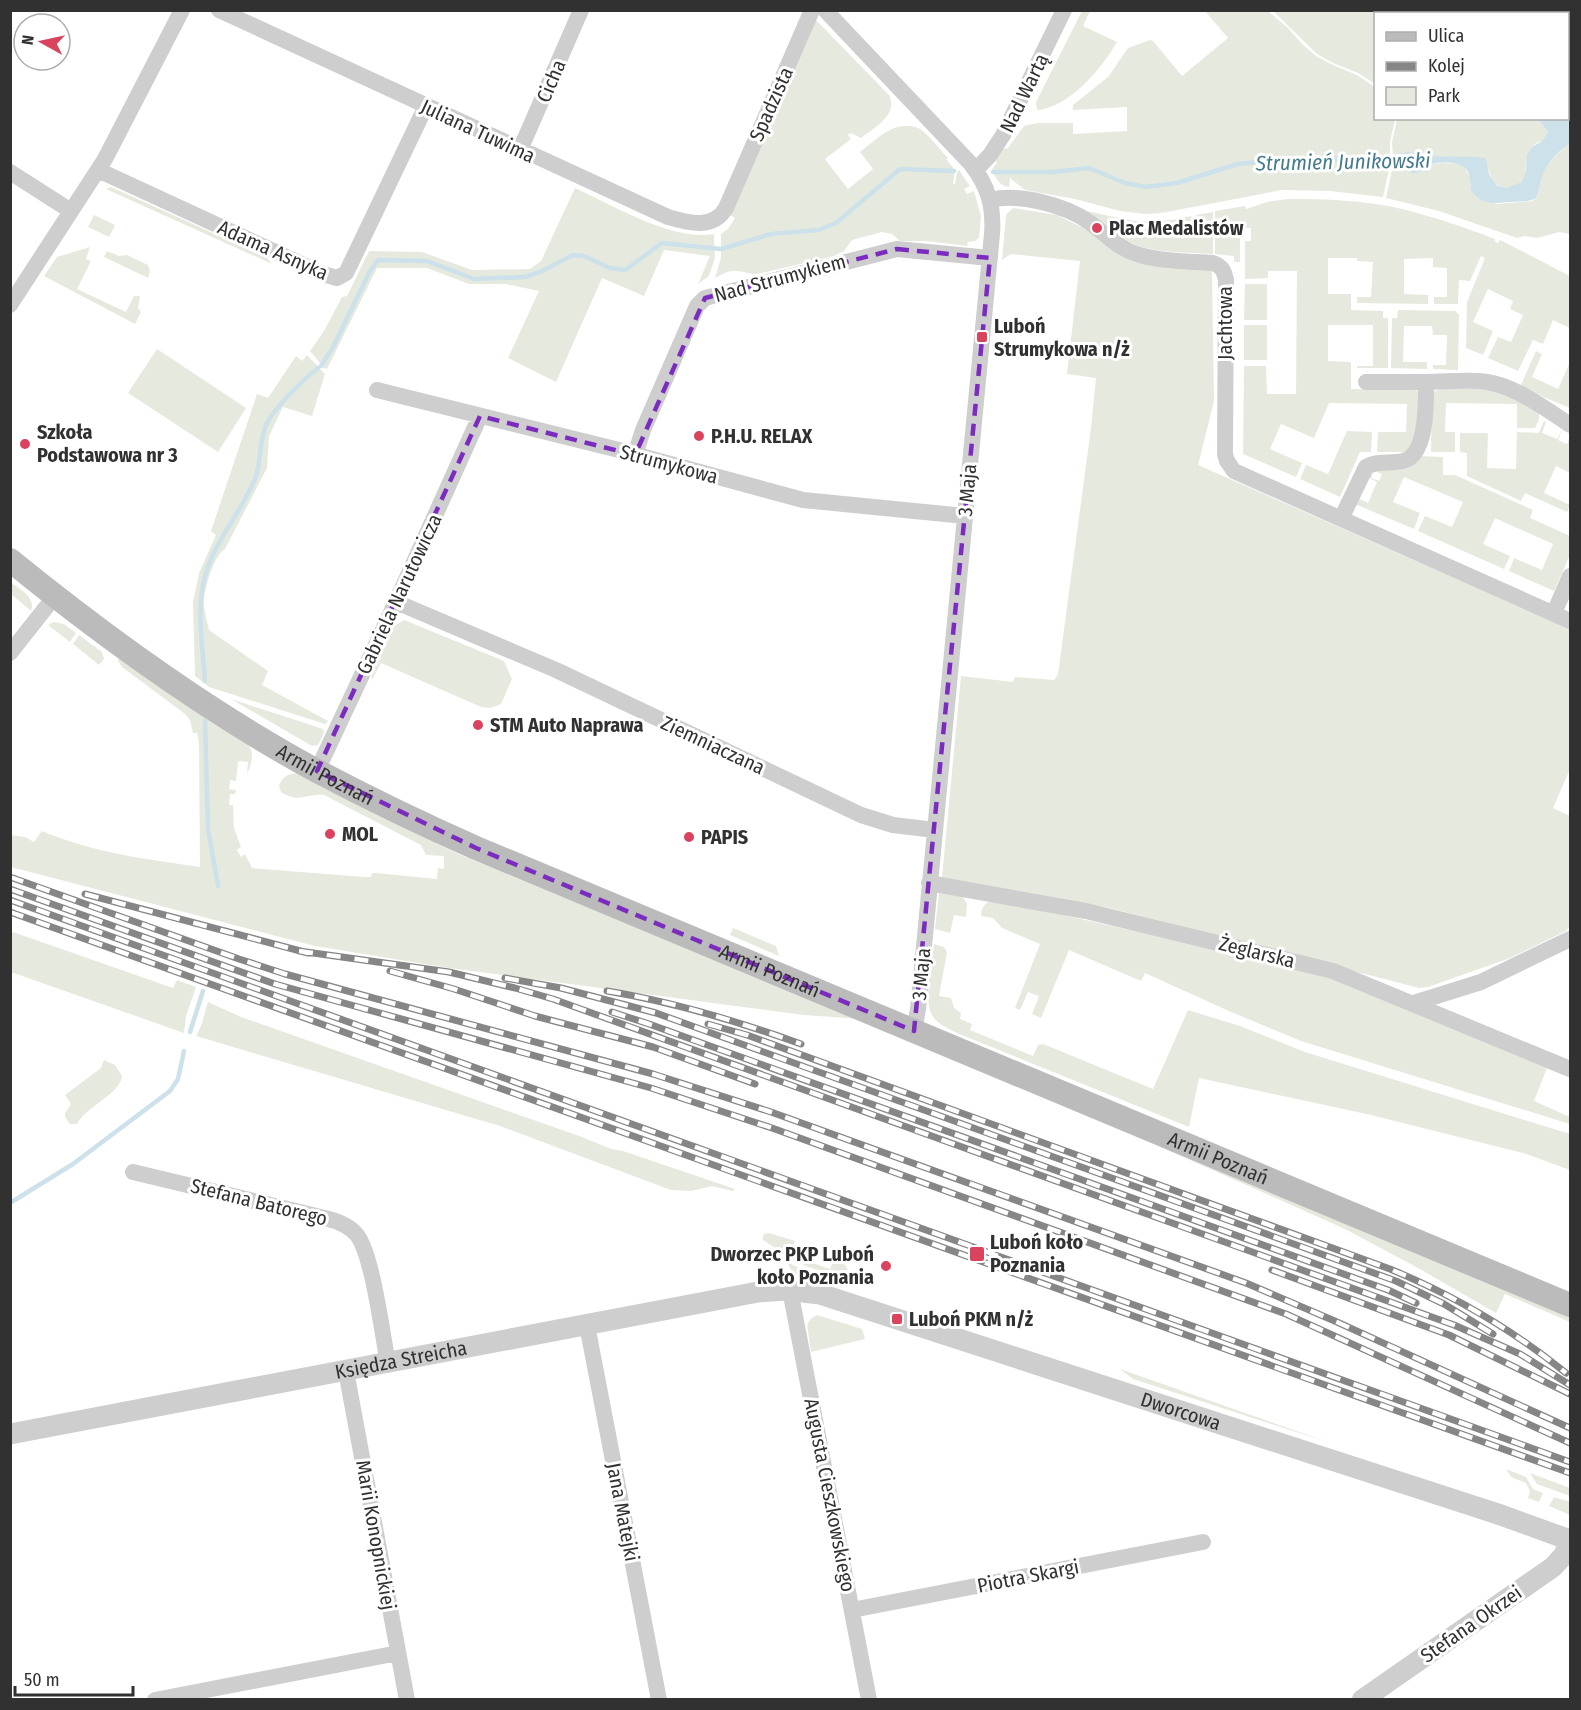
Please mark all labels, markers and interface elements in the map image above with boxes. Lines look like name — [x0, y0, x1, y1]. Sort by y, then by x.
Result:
north arrow — [12, 12, 72, 72]
legend — [1374, 12, 1569, 120]
text: Ulica — [1428, 25, 1464, 47]
text: N — [18, 34, 38, 46]
street label: Nad Wartą — [995, 50, 1053, 136]
text: Kolej — [1428, 55, 1465, 77]
street label: Cicha — [531, 56, 571, 106]
street label: Spadzista — [744, 63, 798, 145]
text: Park — [1428, 85, 1461, 107]
street label: Juliana Tuwima — [417, 94, 539, 168]
water label: Strumień Junikowski — [1254, 147, 1431, 177]
street label: Adama Asnyka — [214, 215, 332, 285]
place label: Plac Medalistów — [1109, 216, 1244, 240]
marker: Plac Medalistów — [1090, 221, 1104, 235]
street label: Nad Strumykiem — [712, 249, 848, 307]
street label: Jachtowa — [1213, 286, 1237, 360]
place label: Luboń Strumykowa n/ż — [994, 314, 1130, 361]
marker: Luboń Strumykowa n/ż — [975, 330, 989, 344]
place label: Szkoła Podstawowa nr 3 — [37, 420, 178, 467]
place label: P.H.U. RELAX — [711, 424, 813, 448]
marker: P.H.U. RELAX — [692, 429, 706, 443]
marker: Szkoła Podstawowa nr 3 — [18, 437, 32, 451]
street label: Strumykowa — [617, 439, 721, 489]
street label: 3 Maja — [953, 463, 981, 517]
street label: Gabriela Narutowicza — [351, 510, 447, 678]
street label: Ziemniaczana — [657, 711, 769, 779]
place label: STM Auto Naprawa — [490, 713, 643, 737]
marker: STM Auto Naprawa — [471, 718, 485, 732]
street label: Armii Poznań — [272, 739, 378, 810]
place label: MOL — [342, 822, 379, 846]
place label: PAPIS — [701, 825, 748, 849]
marker: MOL — [323, 827, 337, 841]
marker: PAPIS — [682, 830, 696, 844]
street label: Żeglarska — [1217, 931, 1297, 973]
street label: Armii Poznań — [716, 939, 824, 1002]
street label: 3 Maja — [907, 947, 935, 1001]
street label: Armii Poznań — [1164, 1126, 1272, 1190]
street label: Stefana Batorego — [188, 1173, 330, 1231]
place label: Luboń koło Poznania — [990, 1230, 1083, 1277]
place label: Dworzec PKP Luboń koło Poznania — [710, 1242, 874, 1289]
marker: Luboń koło Poznania — [968, 1245, 986, 1263]
marker: Dworzec PKP Luboń koło Poznania — [879, 1259, 893, 1273]
place label: Luboń PKM n/ż — [909, 1307, 1034, 1331]
marker: Luboń PKM n/ż — [890, 1312, 904, 1326]
street label: Księdza Streicha — [333, 1336, 469, 1384]
street label: Dworcowa — [1138, 1387, 1224, 1435]
street label: Augusta Cieszkowskiego — [799, 1396, 861, 1594]
street label: Marii Konopnickiej — [351, 1458, 401, 1612]
street label: Jana Matejki — [602, 1461, 644, 1563]
street label: Piotra Skargi — [975, 1554, 1081, 1598]
street label: Stefana Okrzei — [1416, 1580, 1526, 1668]
scale bar — [15, 1659, 134, 1697]
text: 50 m — [24, 1669, 60, 1691]

